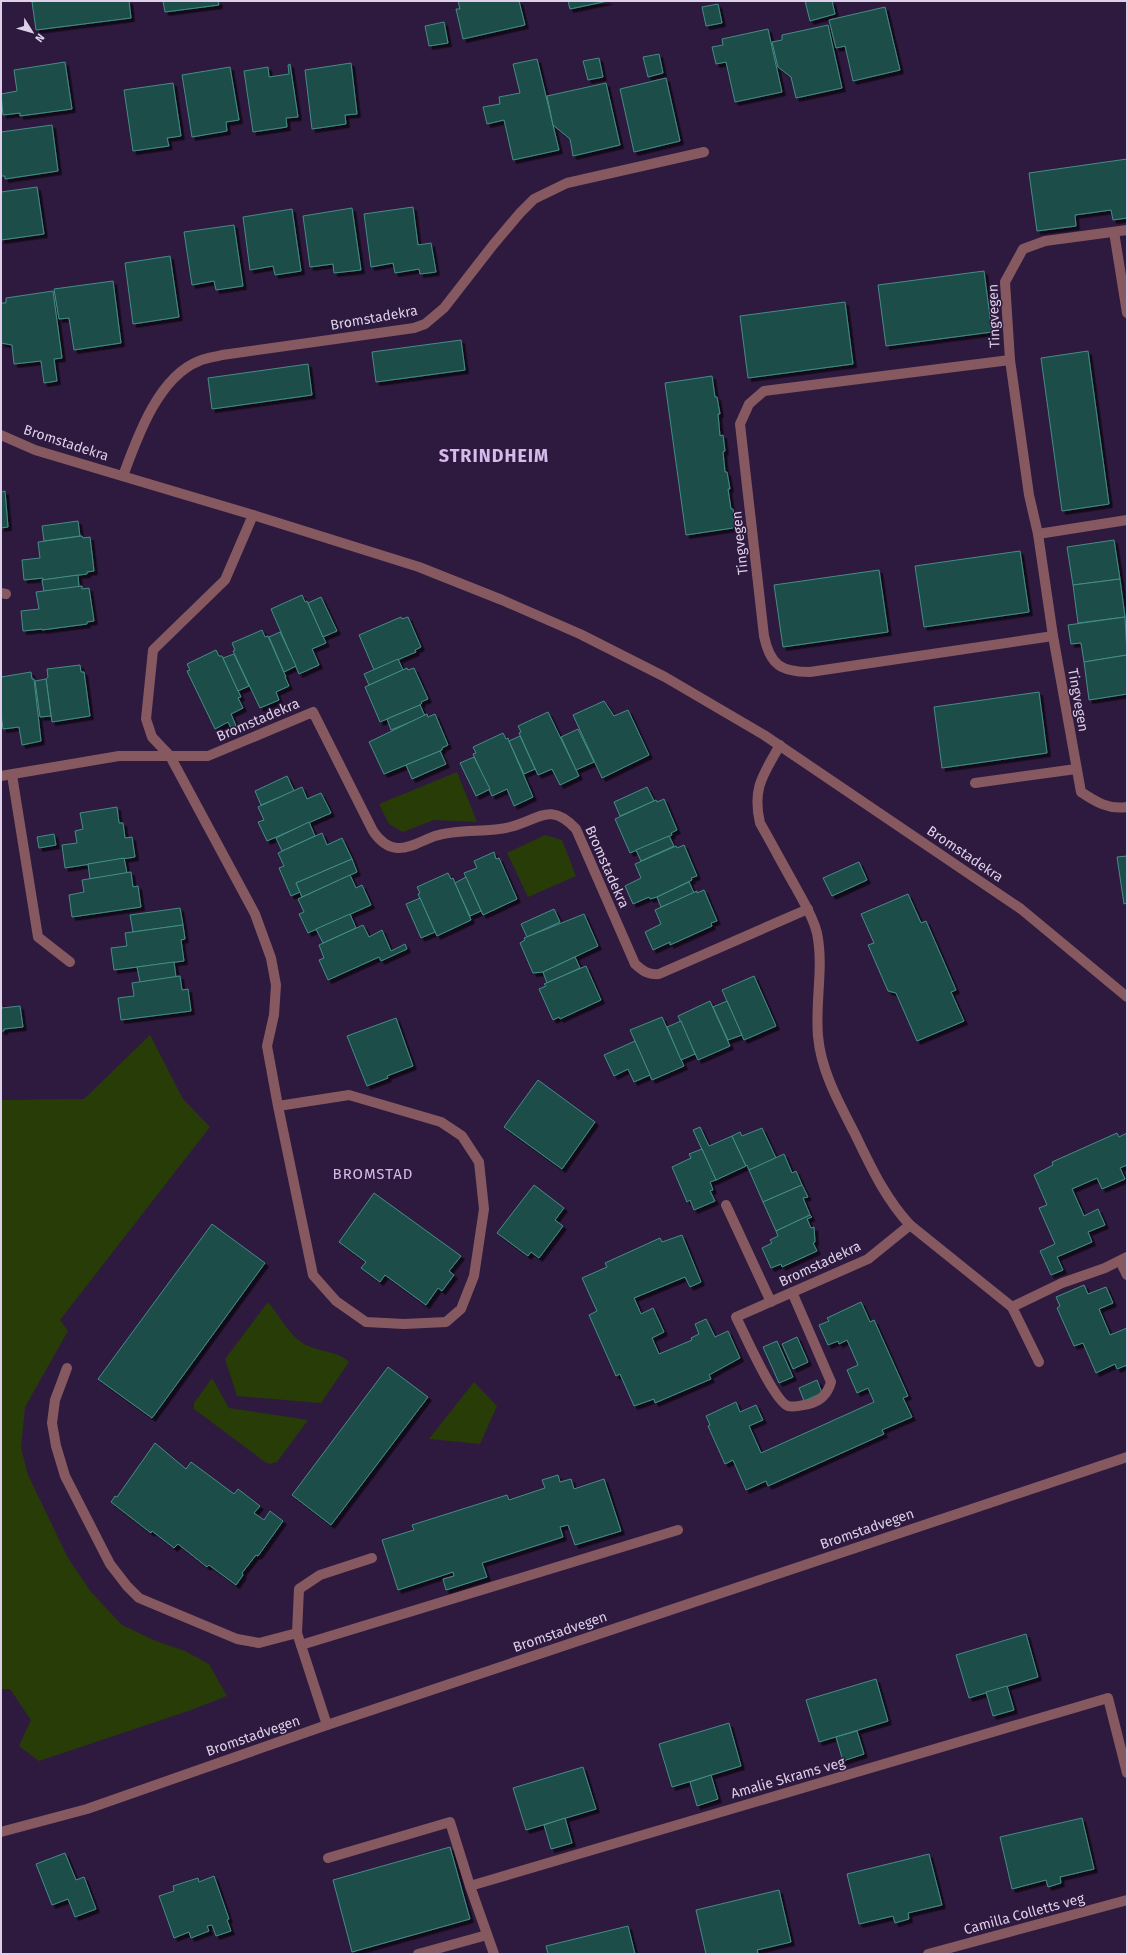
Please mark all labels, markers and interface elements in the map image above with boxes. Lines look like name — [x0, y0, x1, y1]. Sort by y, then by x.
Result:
north arrow — [12, 12, 52, 52]
text: N — [32, 31, 47, 45]
street label: Tingvegen — [984, 284, 1004, 348]
street label: Bromstadekra — [329, 302, 419, 334]
street label: Bromstadekra — [21, 421, 111, 465]
district label: STRINDHEIM — [439, 445, 549, 467]
street label: Tingvegen — [728, 510, 752, 576]
street label: Tingvegen — [1064, 667, 1092, 733]
street label: Bromstadekra — [214, 695, 302, 745]
street label: Bromstadekra — [924, 822, 1006, 886]
street label: Bromstadekra — [581, 823, 633, 911]
district label: BROMSTAD — [333, 1165, 413, 1183]
street label: Bromstadekra — [776, 1238, 864, 1290]
street label: Bromstadvegen — [818, 1505, 916, 1553]
street label: Bromstadvegen — [511, 1608, 609, 1656]
street label: Bromstadvegen — [204, 1712, 302, 1760]
street label: Amalie Skrams veg — [729, 1753, 848, 1802]
street label: Camilla Colletts veg — [962, 1890, 1087, 1938]

